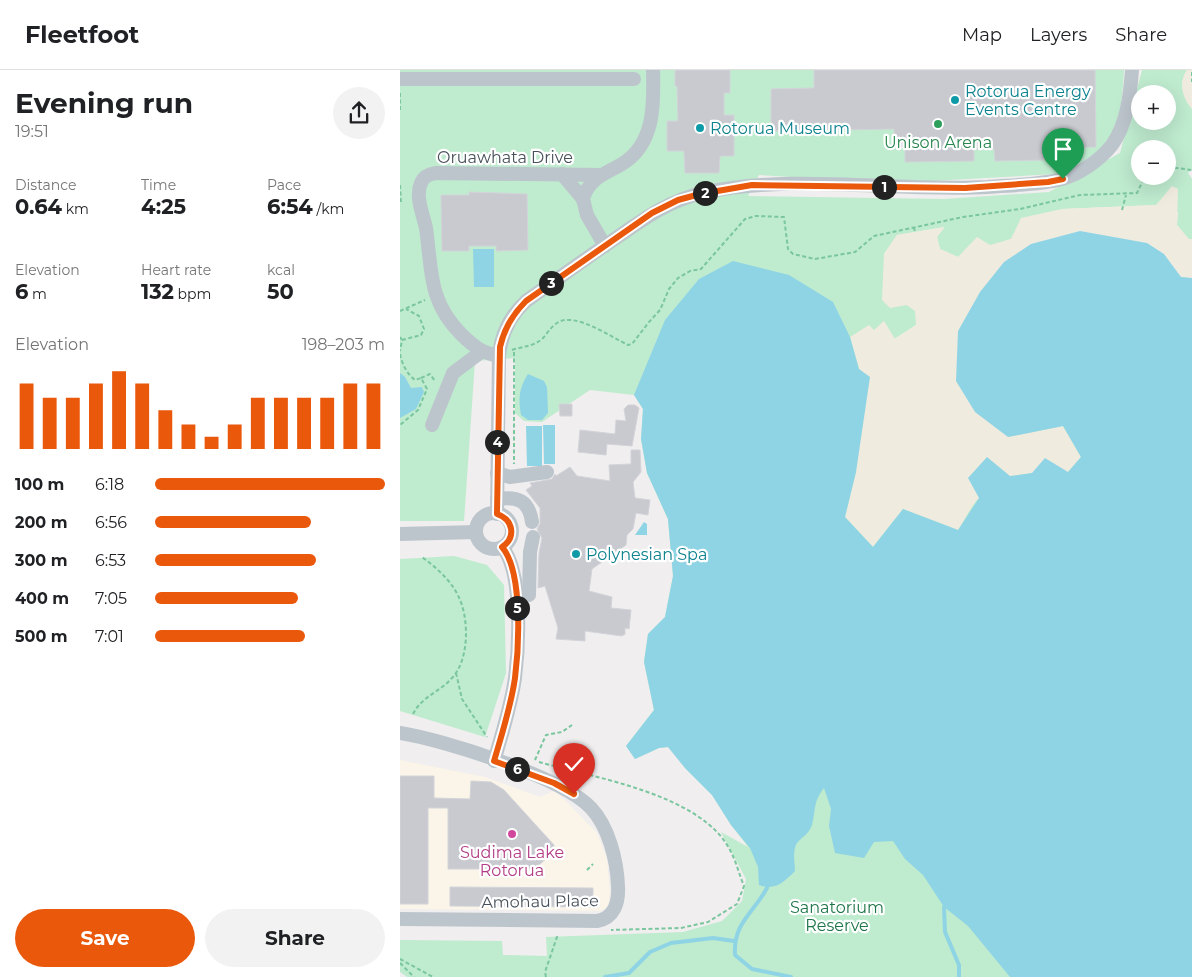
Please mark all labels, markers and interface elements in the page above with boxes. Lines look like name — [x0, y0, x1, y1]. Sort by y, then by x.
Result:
text: Fleetfoot — [25, 20, 139, 49]
text: Map — [962, 24, 1002, 46]
text: Layers — [1030, 24, 1087, 46]
text: Share — [1115, 24, 1167, 46]
place label: Rotorua Energy Events Centre — [965, 82, 1091, 119]
map controls — [1131, 85, 1176, 185]
button: + — [1131, 85, 1176, 130]
text: Evening run — [15, 86, 193, 120]
button: share — [333, 87, 385, 139]
marker: Rotorua Energy Events Centre — [949, 94, 961, 106]
marker: Unison Arena — [932, 118, 944, 130]
place label: Rotorua Museum — [710, 119, 850, 138]
text: 19:51 — [15, 122, 49, 141]
marker: Rotorua Museum — [694, 122, 706, 134]
pin — [1042, 128, 1084, 179]
place label: Unison Arena — [884, 133, 992, 152]
icon: arrive — [1049, 135, 1077, 163]
button: − — [1131, 140, 1176, 185]
street label: Oruawhata Drive — [437, 148, 573, 167]
pin: 1 — [872, 174, 896, 200]
text: Distance — [15, 176, 77, 194]
text: Time — [141, 176, 176, 194]
text: Pace — [267, 176, 301, 194]
text: 1 — [882, 178, 887, 196]
pin: 2 — [692, 180, 718, 206]
text: 2 — [701, 184, 710, 202]
text: 0.64 — [15, 194, 62, 219]
text: 4:25 — [141, 194, 186, 219]
text: 6:54 — [267, 194, 313, 219]
text: km — [62, 200, 89, 218]
text: /km — [313, 200, 344, 218]
text: Elevation — [15, 261, 80, 279]
text: Heart rate — [141, 261, 211, 279]
text: kcal — [267, 261, 295, 279]
pin: 3 — [538, 270, 564, 296]
text: 3 — [547, 274, 556, 292]
text: 6 — [15, 279, 28, 304]
text: 132 — [141, 279, 174, 304]
text: 50 — [267, 279, 294, 304]
text: m — [28, 285, 47, 303]
text: bpm — [174, 285, 211, 303]
text: Elevation — [15, 335, 89, 354]
text: 198–203 m — [302, 335, 385, 354]
pin: 4 — [484, 430, 510, 454]
text: 4 — [493, 433, 502, 451]
text: 100 m — [15, 475, 64, 494]
text: 6:18 — [95, 475, 124, 494]
text: 200 m — [15, 513, 67, 532]
text: 6:56 — [95, 513, 127, 532]
place label: Polynesian Spa — [586, 545, 707, 564]
marker: Polynesian Spa — [570, 548, 582, 560]
text: 300 m — [15, 551, 68, 570]
text: 6:53 — [95, 551, 126, 570]
text: 400 m — [15, 589, 69, 608]
text: 7:05 — [95, 589, 127, 608]
pin: 5 — [504, 596, 530, 620]
text: 5 — [513, 599, 522, 617]
text: 500 m — [15, 627, 68, 646]
text: 7:01 — [95, 627, 124, 646]
pin — [553, 743, 595, 794]
icon: check — [560, 750, 588, 778]
pin: 6 — [504, 756, 530, 782]
text: 6 — [513, 760, 522, 778]
marker: Sudima Lake Rotorua — [506, 828, 518, 840]
place label: Sudima Lake Rotorua — [460, 843, 564, 880]
street label: Amohau Place — [481, 891, 599, 912]
park label: Sanatorium Reserve — [790, 898, 884, 935]
button: Save — [15, 909, 195, 967]
button: Share — [205, 909, 385, 967]

